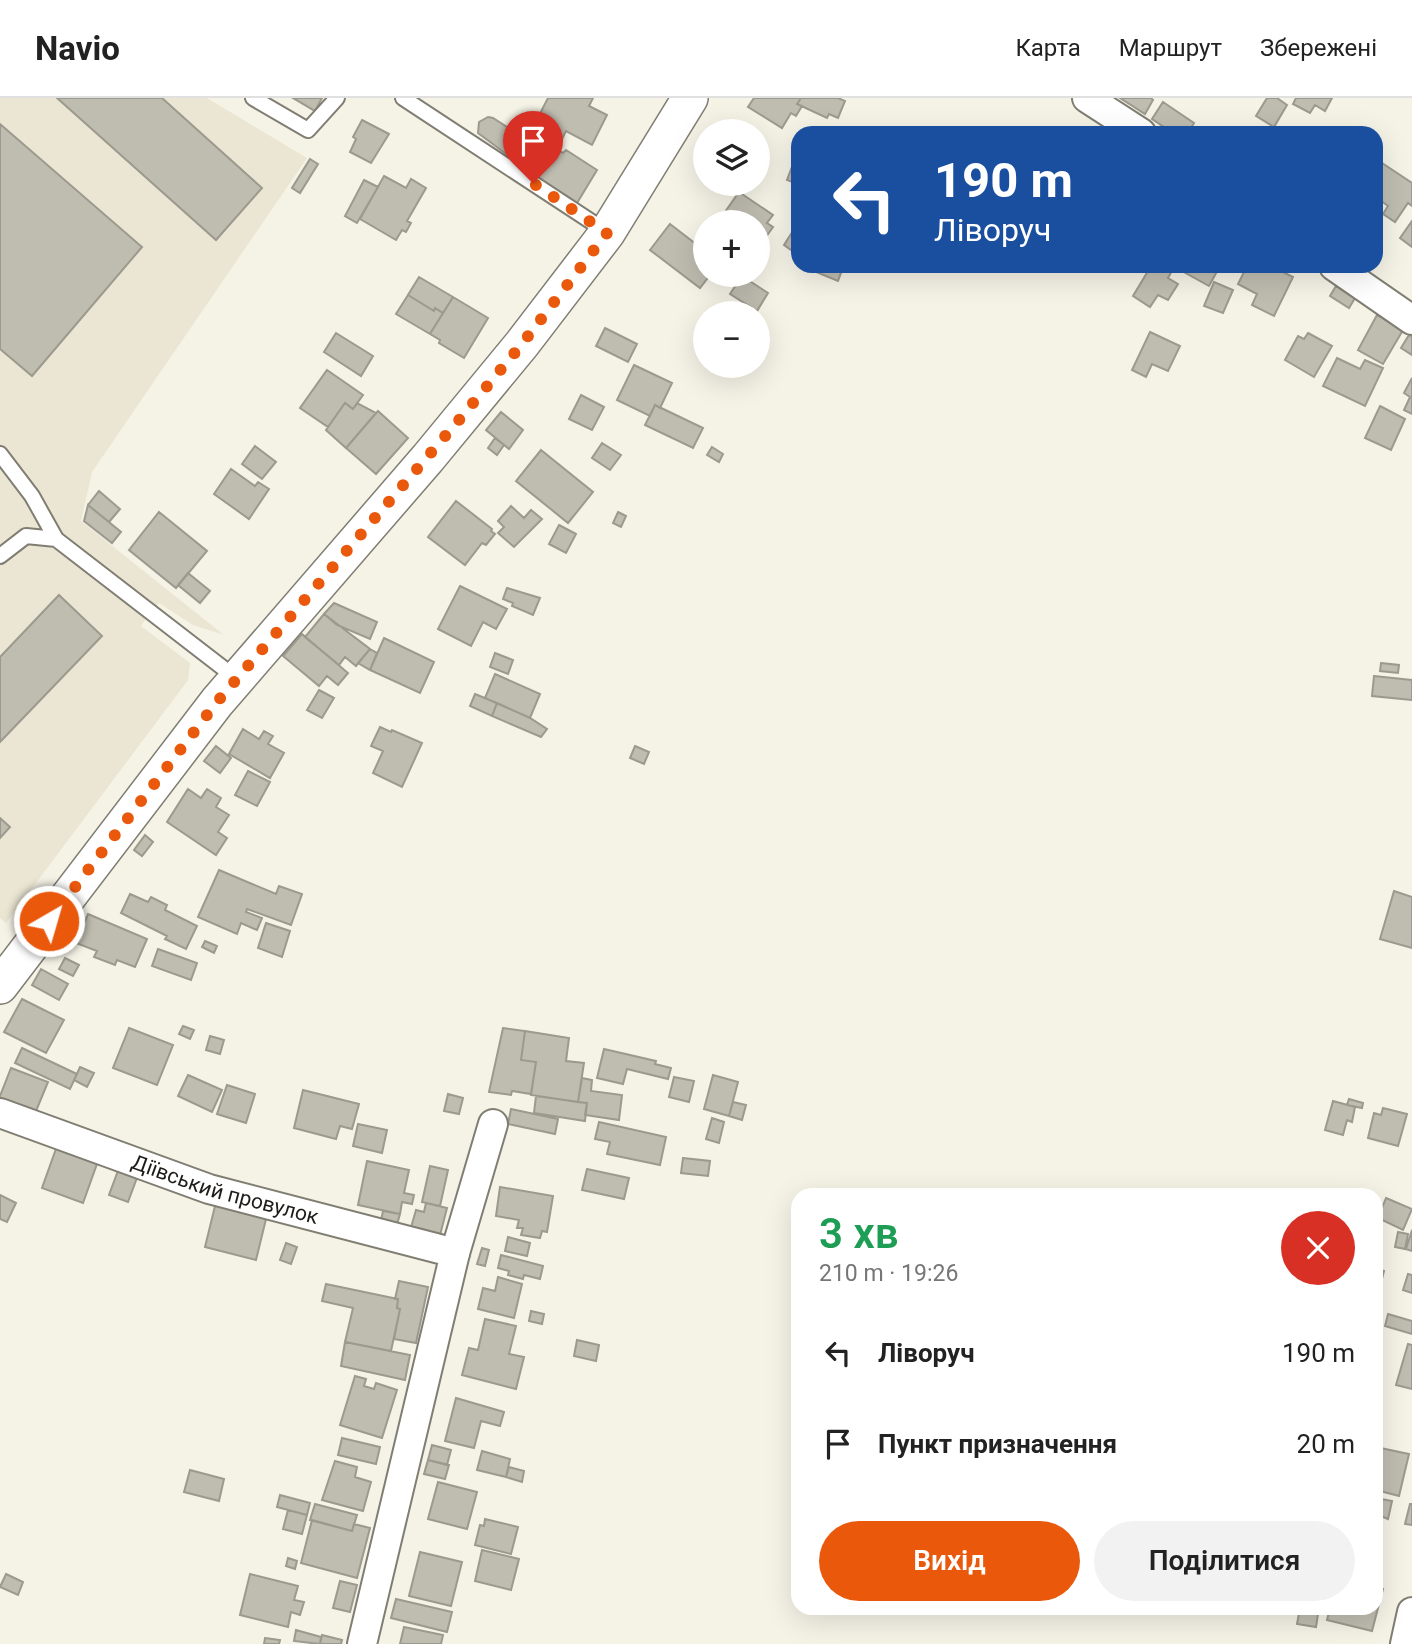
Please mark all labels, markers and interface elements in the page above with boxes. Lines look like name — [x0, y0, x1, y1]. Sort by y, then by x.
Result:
text: Navio — [35, 29, 120, 68]
text: Карта — [1015, 34, 1081, 62]
text: Маршрут — [1119, 34, 1222, 62]
text: Збережені — [1260, 34, 1377, 62]
pin — [503, 111, 563, 183]
map controls — [693, 119, 770, 378]
button: layers — [693, 119, 770, 196]
icon: arrive — [514, 122, 552, 160]
text: 190 m — [934, 152, 1073, 209]
icon: left — [819, 154, 910, 245]
button: + — [693, 210, 770, 287]
text: Ліворуч — [934, 211, 1051, 249]
button: − — [693, 301, 770, 378]
position arrow — [12, 884, 86, 958]
street label: Діївський провулок — [128, 1150, 322, 1229]
text: 3 хв — [819, 1209, 898, 1258]
button: close — [1281, 1211, 1355, 1285]
text: 210 m · 19:26 — [819, 1260, 958, 1287]
icon: left — [819, 1334, 857, 1372]
text: Ліворуч — [878, 1338, 975, 1368]
text: 190 m — [1282, 1338, 1355, 1368]
icon: arrive — [819, 1425, 857, 1463]
text: Пункт призначення — [878, 1429, 1117, 1459]
text: 20 m — [1297, 1429, 1355, 1459]
button: Вихід — [819, 1521, 1080, 1601]
button: Поділитися — [1094, 1521, 1355, 1601]

